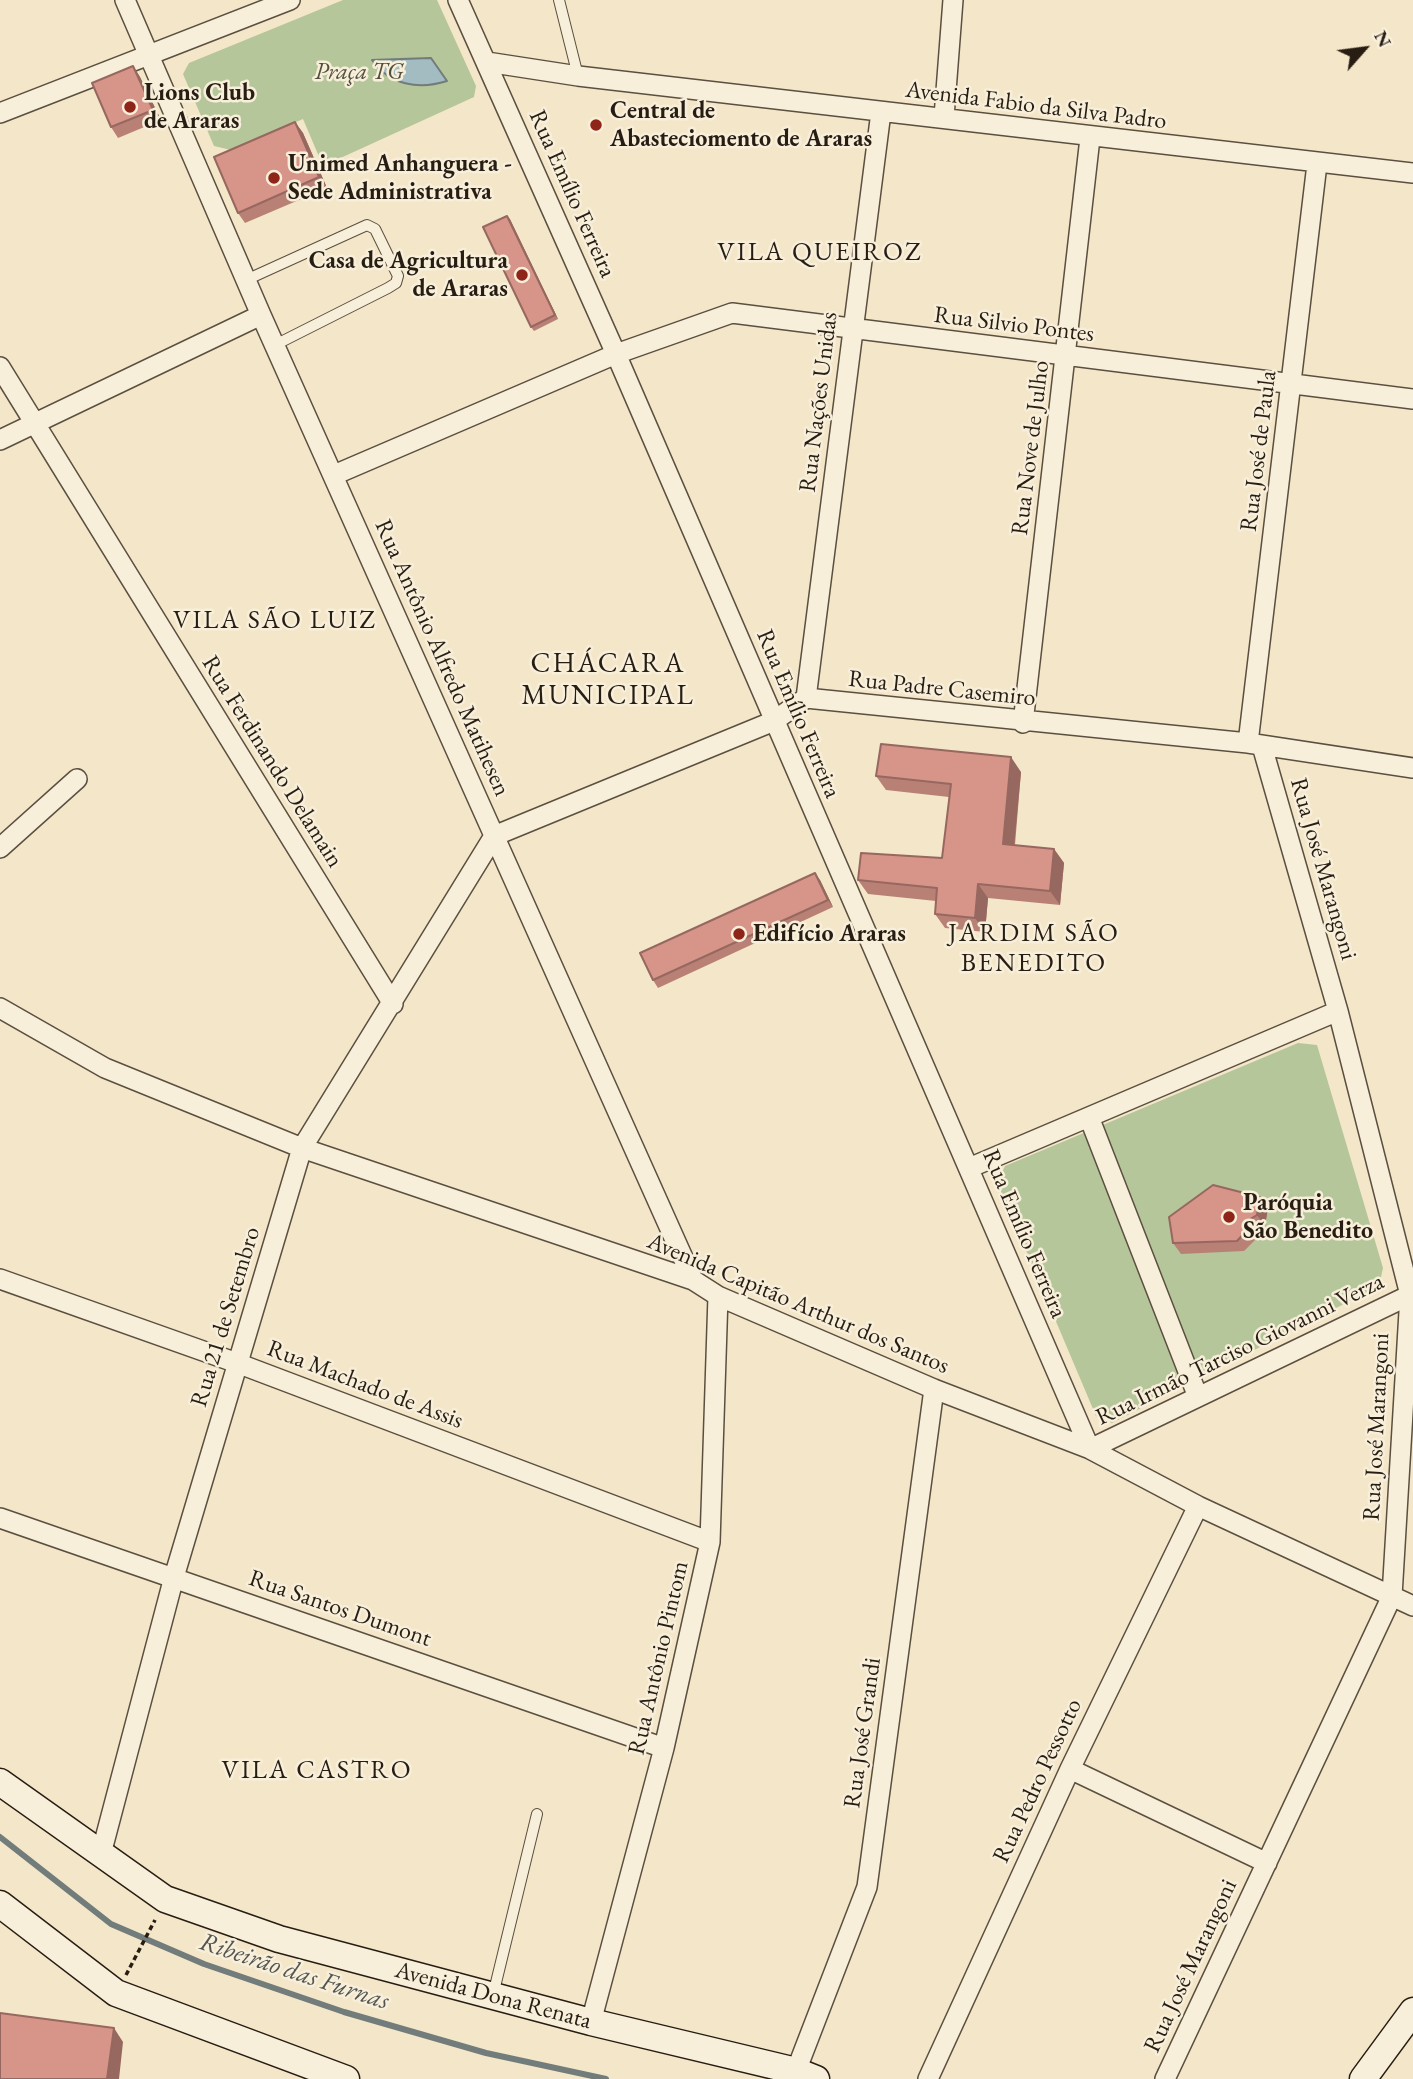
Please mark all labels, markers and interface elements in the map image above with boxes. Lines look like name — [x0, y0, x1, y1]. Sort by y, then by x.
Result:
north arrow — [1329, 14, 1399, 84]
text: N — [1368, 26, 1398, 52]
park label: Praça TG — [314, 58, 404, 86]
street label: Avenida Fabio da Silva Padro — [904, 76, 1168, 136]
place label: Lions Club de Araras — [144, 79, 255, 135]
place label: Central de Abasteciomento de Araras — [610, 97, 872, 153]
marker: Lions Club de Araras — [122, 99, 138, 115]
street label: Rua Emílio Ferreira — [522, 106, 622, 282]
marker: Central de Abasteciomento de Araras — [588, 117, 604, 133]
place label: Unimed Anhanguera - Sede Administrativa — [288, 150, 512, 206]
marker: Unimed Anhanguera - Sede Administrativa — [266, 170, 282, 186]
district label: VILA QUEIROZ — [719, 237, 921, 269]
place label: Casa de Agricultura de Araras — [309, 247, 508, 303]
marker: Casa de Agricultura de Araras — [514, 267, 530, 283]
street label: Rua Silvio Pontes — [932, 301, 1096, 349]
street label: Rua Nações Unidas — [794, 310, 844, 494]
street label: Rua Nove de Julho — [1006, 359, 1056, 537]
street label: Rua José de Paula — [1235, 369, 1283, 533]
street label: Rua Antônio Alfredo Matihesen — [368, 515, 516, 801]
district label: VILA SÃO LUIZ — [175, 605, 375, 637]
street label: Rua Emílio Ferreira — [750, 625, 846, 803]
district label: CHÁCARA MUNICIPAL — [522, 647, 694, 713]
street label: Rua Ferdinando Delamain — [195, 651, 349, 873]
street label: Rua Padre Casemiro — [847, 665, 1037, 713]
street label: Rua José Marangoni — [1283, 775, 1363, 963]
district label: JARDIM SÃO BENEDITO — [949, 918, 1119, 979]
place label: Edifício Araras — [753, 920, 906, 948]
marker: Edifício Araras — [731, 926, 747, 942]
street label: Rua Emílio Ferreira — [976, 1145, 1072, 1323]
place label: Paróquia São Benedito — [1243, 1189, 1373, 1245]
marker: Paróquia São Benedito — [1221, 1209, 1237, 1225]
street label: Rua 21 de Setembro — [185, 1224, 267, 1410]
street label: Avenida Capitão Arthur dos Santos — [643, 1227, 953, 1381]
street label: Rua Irmão Tarciso Giovanni Verza — [1091, 1268, 1389, 1432]
street label: Rua José Marangoni — [1358, 1332, 1396, 1522]
street label: Rua Machado de Assis — [263, 1334, 467, 1436]
street label: Rua Antônio Pintom — [623, 1558, 695, 1758]
street label: Rua Santos Dumont — [245, 1564, 435, 1654]
street label: Rua José Grandi — [838, 1656, 888, 1810]
street label: Rua Pedro Pessotto — [987, 1694, 1089, 1868]
district label: VILA CASTRO — [223, 1755, 411, 1787]
street label: Rua José Marangoni — [1138, 1875, 1244, 2057]
water label: Ribeirão das Furnas — [195, 1927, 393, 2017]
street label: Avenida Dona Renata — [392, 1956, 594, 2036]

